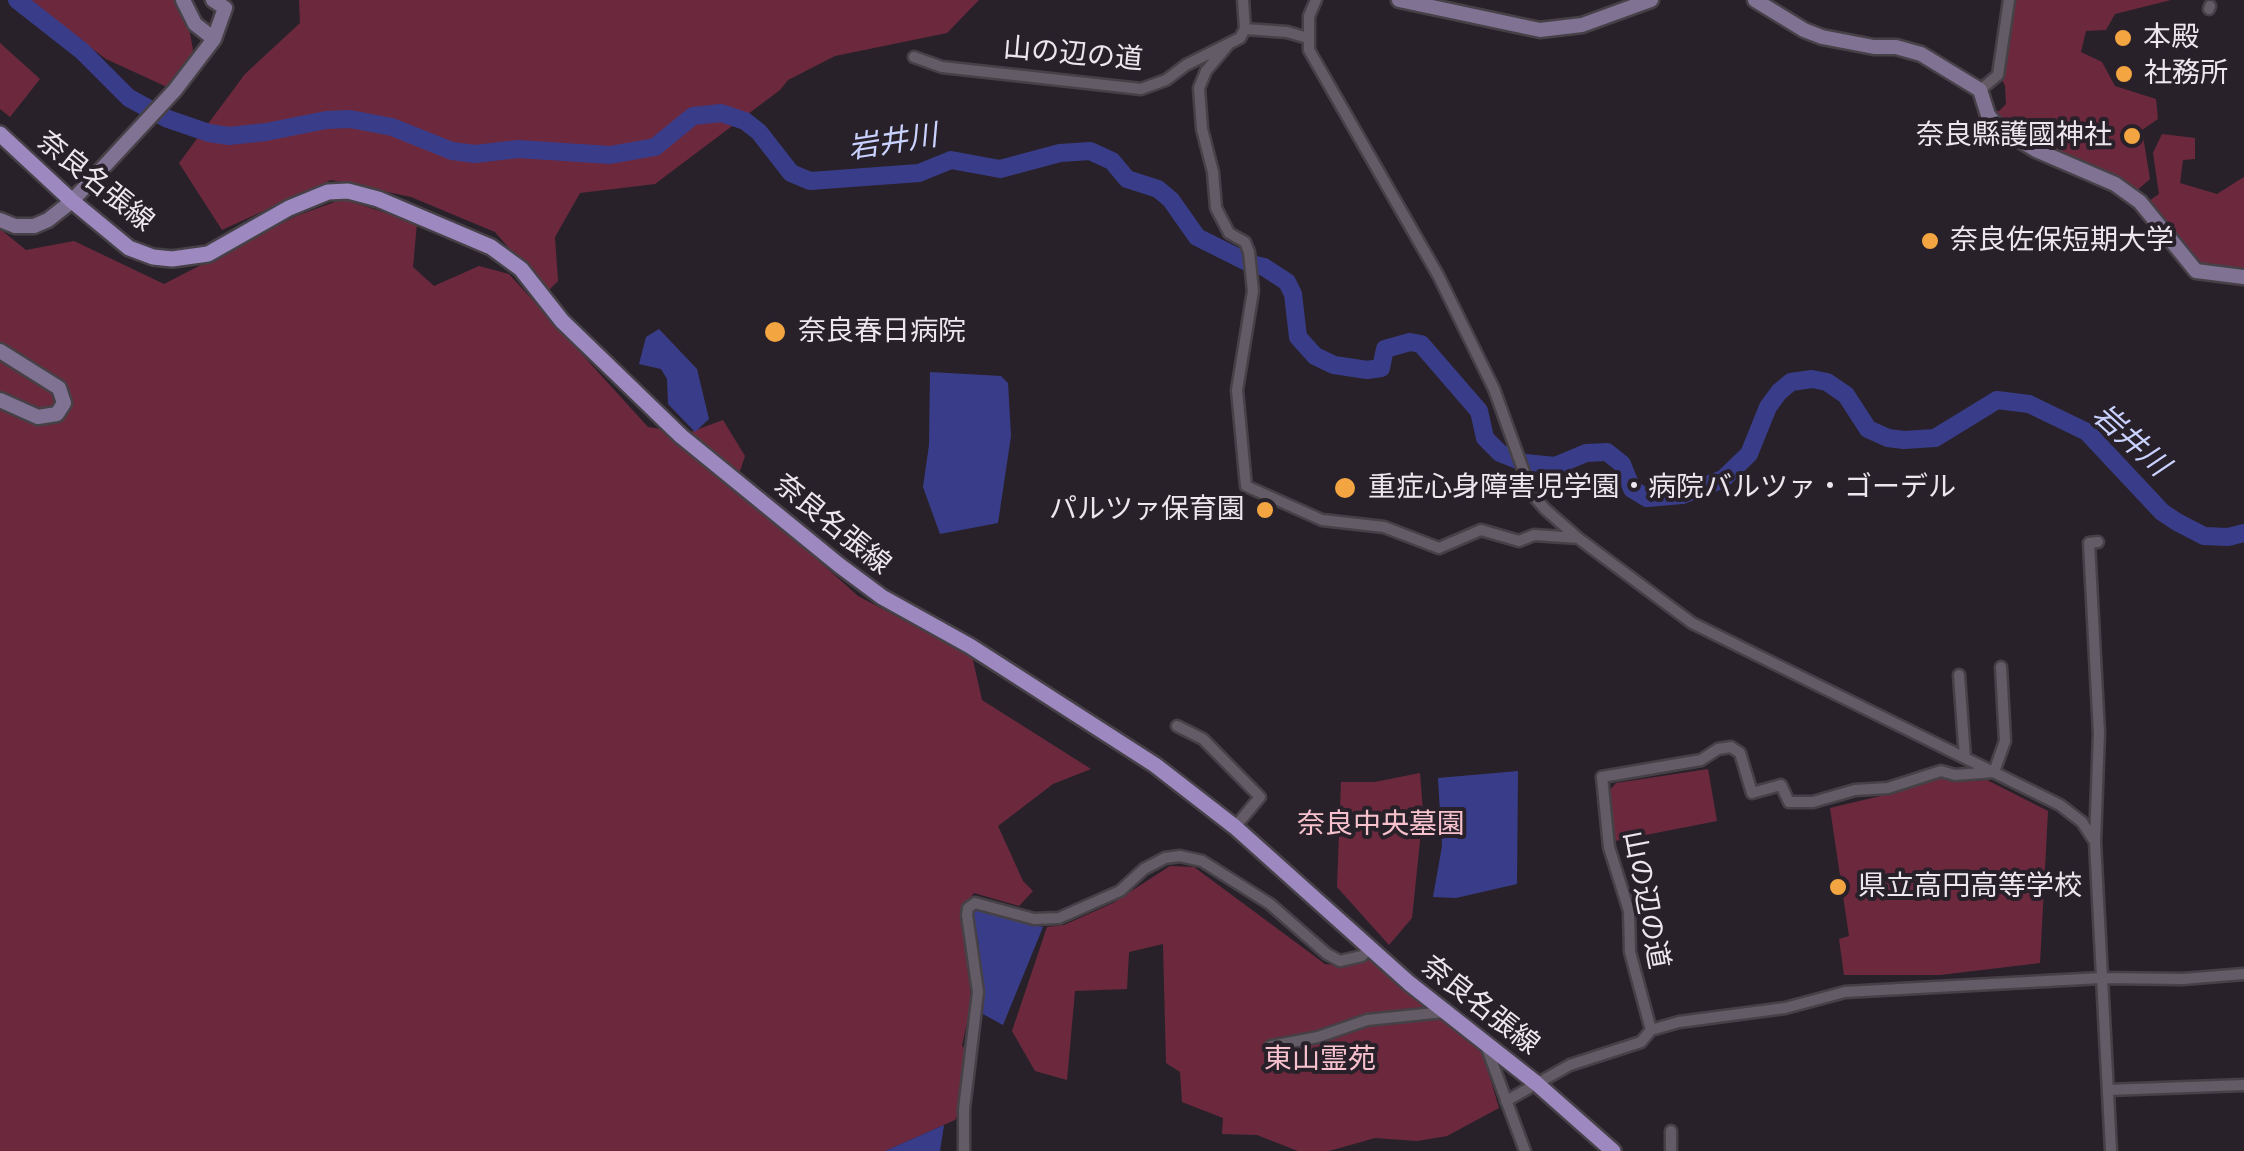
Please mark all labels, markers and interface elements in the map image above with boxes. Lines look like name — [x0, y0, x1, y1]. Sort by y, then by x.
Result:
place label: 本殿 — [2143, 21, 2199, 55]
marker: 本殿 — [2112, 27, 2134, 49]
street label: 山の辺の道 — [1002, 32, 1144, 78]
place label: 社務所 — [2144, 57, 2228, 91]
marker: 社務所 — [2113, 63, 2135, 85]
water label: 岩井川 — [846, 118, 940, 168]
place label: 奈良縣護國神社 — [1916, 119, 2112, 153]
street label: 奈良名張線 — [30, 125, 160, 239]
marker: 奈良縣護國神社 — [2121, 125, 2143, 147]
place label: 奈良佐保短期大学 — [1950, 224, 2174, 258]
marker: 奈良佐保短期大学 — [1919, 230, 1941, 252]
place label: 奈良春日病院 — [798, 315, 966, 349]
marker: 奈良春日病院 — [762, 319, 788, 345]
water label: 岩井川 — [2085, 398, 2175, 484]
street label: 奈良名張線 — [767, 468, 897, 582]
place label: 重症心身障害児学園・病院バルツァ・ゴーデル — [1368, 471, 1956, 505]
marker: 重症心身障害児学園・病院バルツァ・ゴーデル — [1332, 475, 1358, 501]
place label: パルツァ保育園 — [1049, 493, 1245, 527]
marker: パルツァ保育園 — [1254, 499, 1276, 521]
park label: 奈良中央墓園 — [1297, 808, 1465, 842]
street label: 山の辺の道 — [1615, 828, 1675, 972]
place label: 県立高円高等学校 — [1858, 870, 2082, 904]
marker: 県立高円高等学校 — [1827, 876, 1849, 898]
street label: 奈良名張線 — [1414, 950, 1546, 1062]
park label: 東山霊苑 — [1264, 1043, 1376, 1077]

